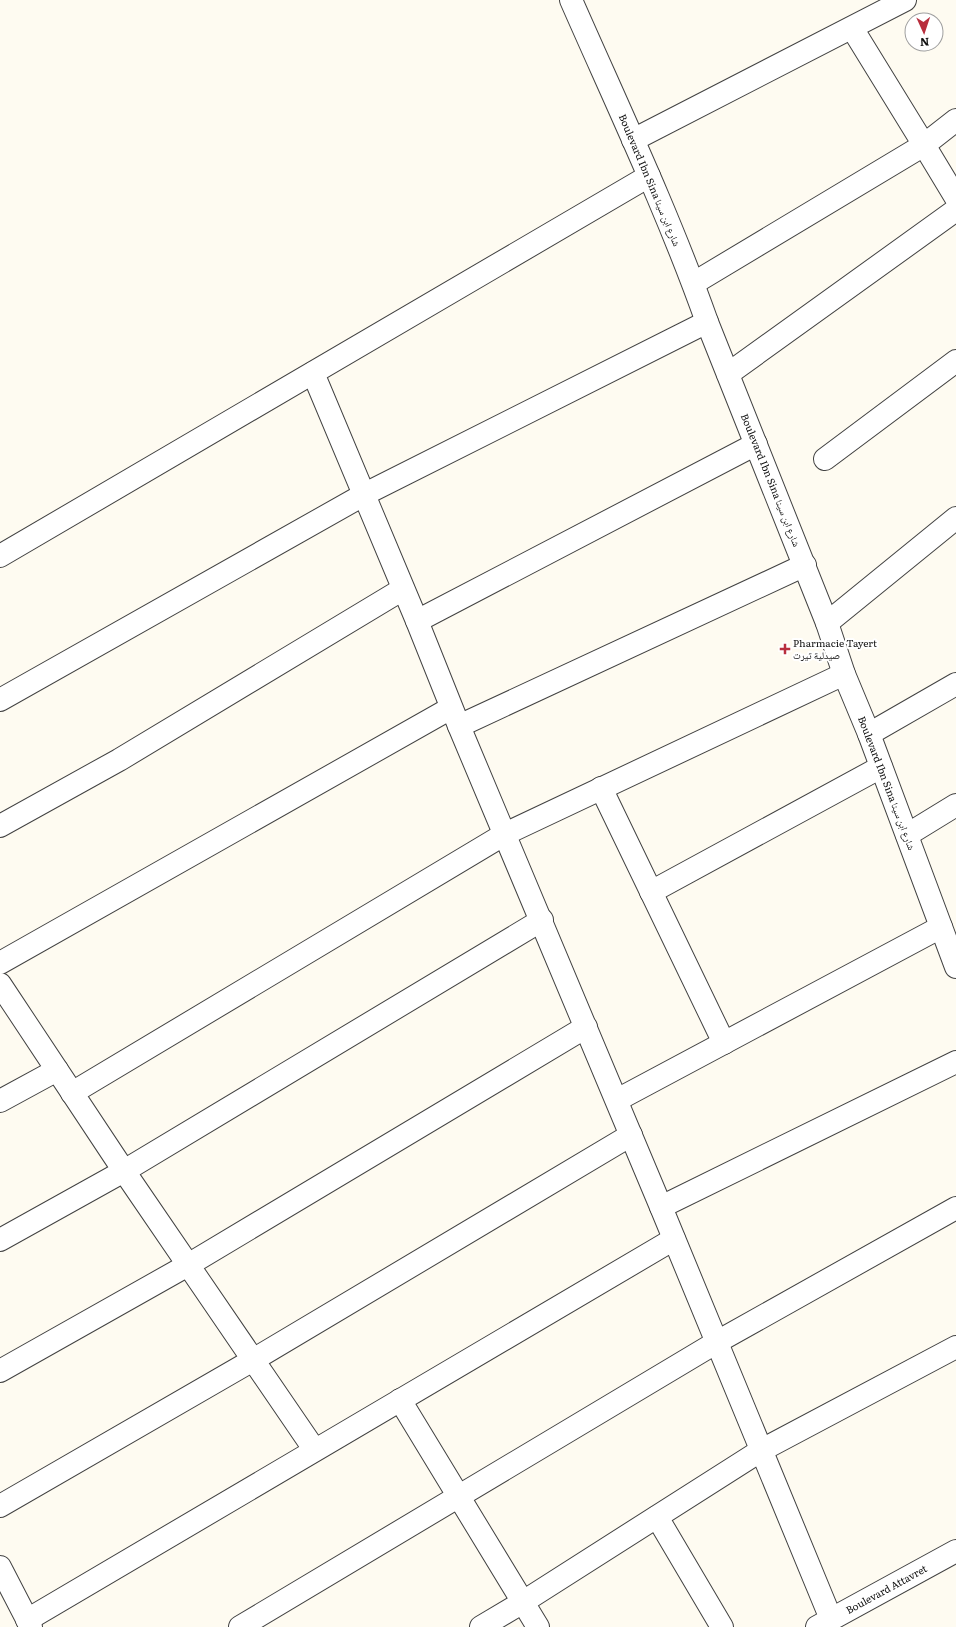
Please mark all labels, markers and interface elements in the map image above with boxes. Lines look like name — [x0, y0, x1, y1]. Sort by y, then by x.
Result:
north arrow — [904, 12, 944, 52]
text: N — [920, 35, 930, 51]
street label: Boulevard Ibn Sina شارع ابن سينا — [616, 111, 685, 249]
street label: Boulevard Ibn Sina شارع ابن سينا — [738, 411, 805, 549]
place label: Pharmacie Tayert صيدلية تيرت — [793, 635, 877, 662]
marker: Pharmacie Tayert صيدلية تيرت — [780, 644, 790, 654]
street label: Boulevard Ibn Sina شارع ابن سينا — [855, 714, 920, 852]
street label: Boulevard Attavret — [843, 1560, 929, 1617]

